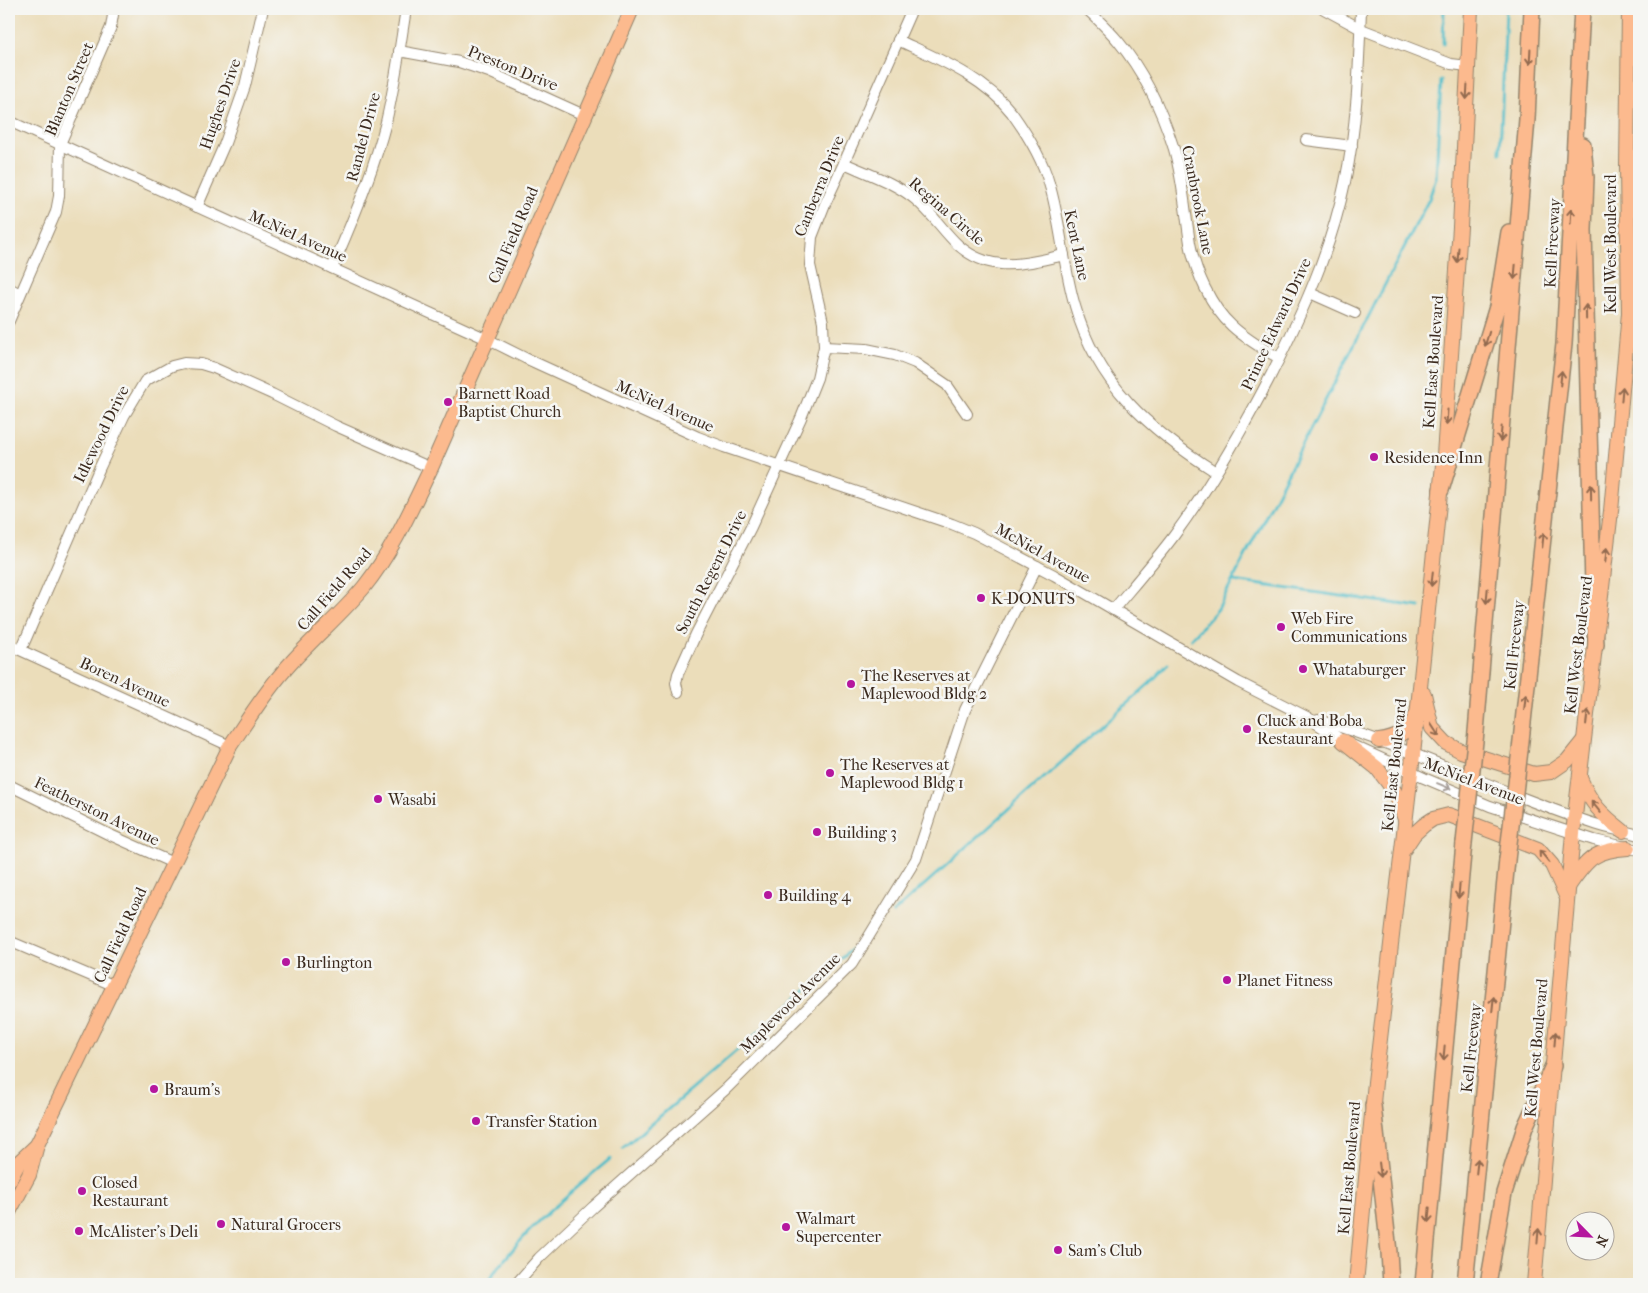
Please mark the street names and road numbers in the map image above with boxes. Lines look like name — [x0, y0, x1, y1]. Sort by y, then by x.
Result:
street label: Blanton Street — [41, 39, 97, 139]
street label: Preston Drive — [465, 41, 561, 95]
street label: Hughes Drive — [195, 56, 245, 152]
street label: Randel Drive — [342, 90, 384, 184]
street label: Canberra Drive — [790, 133, 848, 239]
street label: Cranbrook Lane — [1178, 144, 1218, 256]
street label: Regina Circle — [905, 173, 989, 249]
street label: Kell West Boulevard — [1601, 174, 1620, 314]
street label: Call Field Road — [484, 183, 542, 286]
street label: Kell Freeway — [1540, 197, 1564, 288]
street label: McNiel Avenue — [246, 206, 350, 266]
street label: Kent Lane — [1060, 208, 1094, 282]
street label: Prince Edward Drive — [1237, 255, 1315, 393]
street label: Kell East Boulevard — [1419, 294, 1447, 429]
street label: McNiel Avenue — [613, 376, 717, 436]
street label: Idlewood Drive — [69, 382, 133, 486]
street label: South Regent Drive — [672, 507, 750, 637]
street label: McNiel Avenue — [992, 519, 1094, 587]
street label: Call Field Road — [293, 543, 375, 634]
street label: Kell West Boulevard — [1560, 574, 1596, 715]
street label: Kell Freeway — [1500, 599, 1528, 691]
street label: Boren Avenue — [77, 653, 173, 711]
street label: Kell East Boulevard — [1378, 697, 1410, 833]
street label: McNiel Avenue — [1421, 753, 1527, 809]
street label: Featherston Avenue — [31, 772, 163, 850]
street label: Call Field Road — [90, 884, 151, 986]
street label: Maplewood Avenue — [736, 949, 844, 1057]
street label: Kell West Boulevard — [1520, 978, 1552, 1118]
street label: Kell Freeway — [1457, 1002, 1485, 1094]
street label: Kell East Boulevard — [1334, 1100, 1364, 1235]

